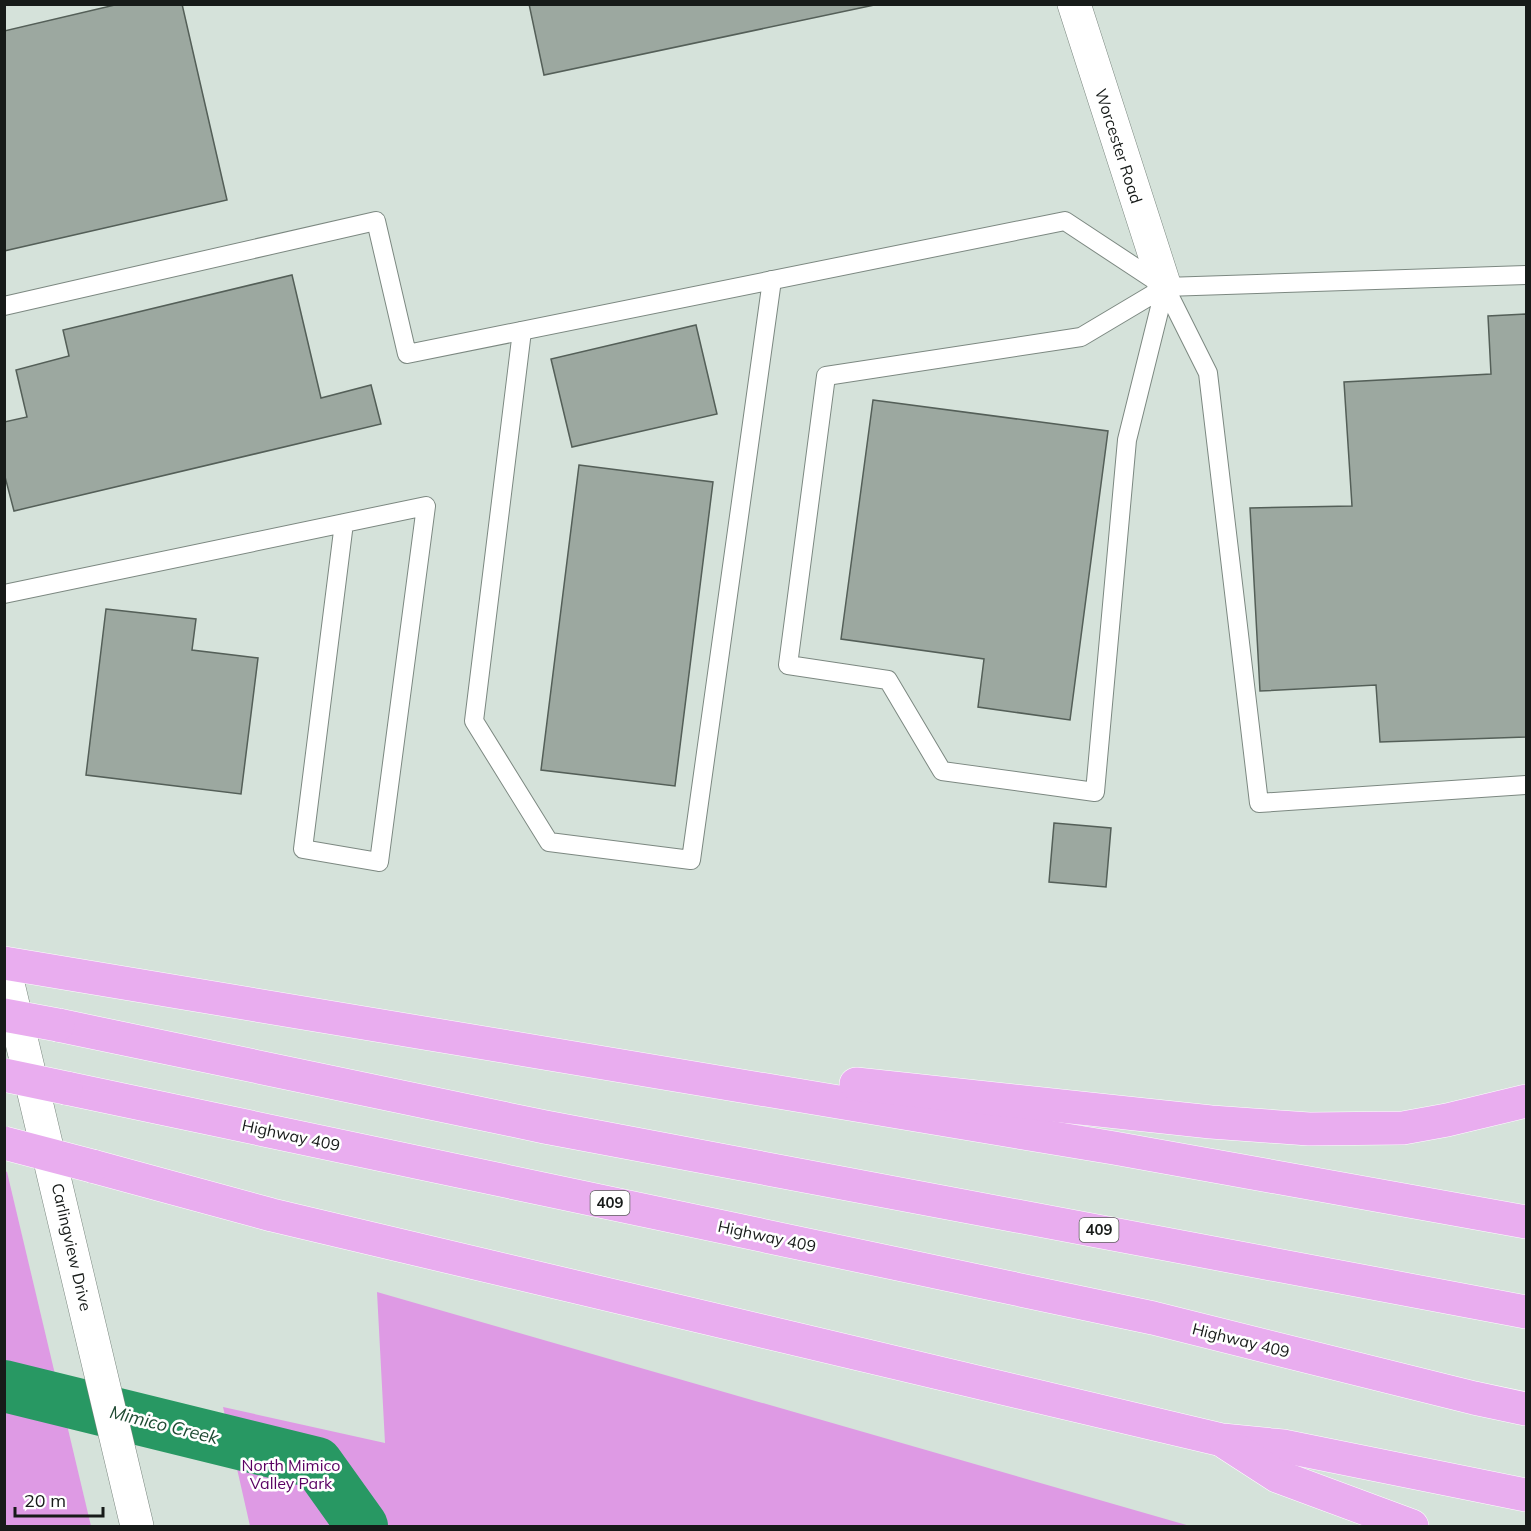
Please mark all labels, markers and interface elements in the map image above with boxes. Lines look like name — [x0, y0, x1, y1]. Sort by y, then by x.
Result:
street label: Worcester Road — [1091, 86, 1147, 206]
street label: Highway 409 — [240, 1115, 342, 1155]
street label: Carlingview Drive — [48, 1181, 96, 1313]
road number: 409 — [590, 1191, 630, 1215]
street label: Highway 409 — [716, 1216, 818, 1256]
road number: 409 — [1080, 1218, 1118, 1242]
street label: Highway 409 — [1190, 1318, 1292, 1362]
water label: Mimico Creek — [107, 1400, 222, 1449]
park label: North Mimico Valley Park — [242, 1455, 340, 1493]
scale bar — [15, 1480, 104, 1518]
text: 20 m — [24, 1489, 66, 1512]

